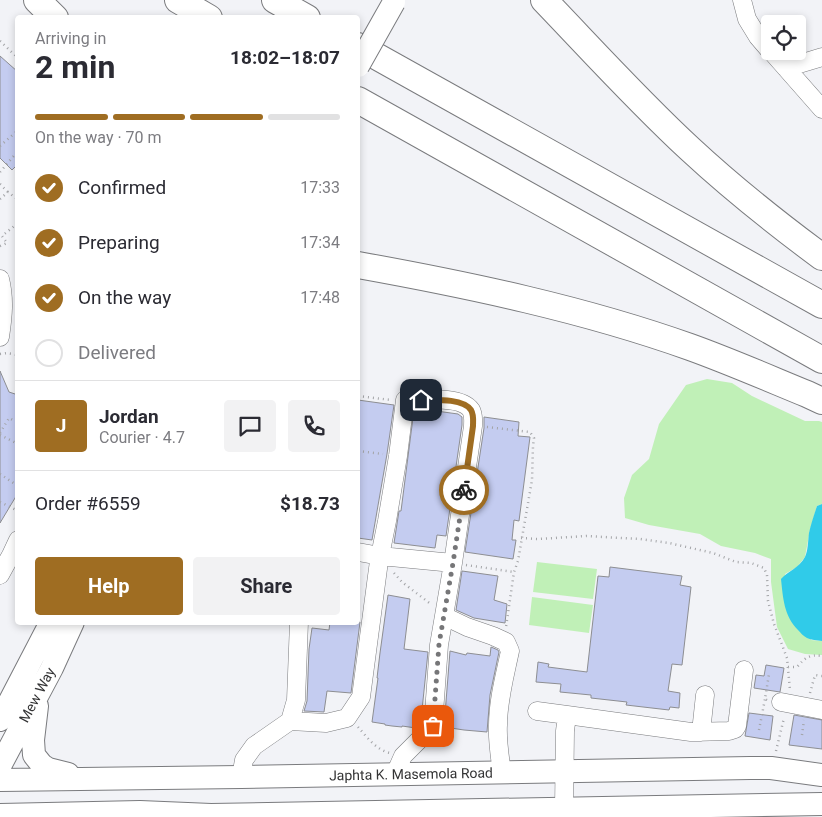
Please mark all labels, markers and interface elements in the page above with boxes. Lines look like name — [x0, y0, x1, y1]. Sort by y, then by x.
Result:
map controls — [761, 15, 806, 60]
button: locate — [761, 15, 806, 60]
text: Arriving in — [35, 29, 106, 48]
text: 18:02–18:07 — [230, 46, 340, 69]
text: 2 min — [35, 48, 115, 86]
text: On the way · 70 m — [35, 128, 162, 147]
icon: check — [35, 174, 63, 202]
text: Confirmed — [78, 176, 166, 199]
text: 17:33 — [300, 178, 340, 197]
icon: check — [35, 229, 63, 257]
text: Preparing — [78, 231, 160, 254]
text: 17:34 — [300, 233, 340, 252]
icon: check — [35, 284, 63, 312]
text: On the way — [78, 286, 171, 309]
text: 17:48 — [300, 288, 340, 307]
text: Delivered — [78, 341, 156, 364]
pin — [400, 379, 442, 421]
icon: home — [407, 386, 435, 414]
button: chat — [224, 400, 276, 452]
button: phone — [288, 400, 340, 452]
text: Jordan — [99, 405, 159, 428]
text: J — [56, 414, 66, 437]
text: Courier · 4.7 — [99, 428, 185, 447]
courier — [439, 465, 489, 515]
icon: bike — [450, 476, 478, 504]
text: Order #6559 — [35, 492, 141, 515]
text: $18.73 — [280, 492, 340, 515]
button: Help — [35, 557, 183, 615]
button: Share — [193, 557, 340, 615]
street label: Mew Way — [16, 664, 58, 725]
pin — [412, 705, 454, 747]
icon: bag — [419, 712, 447, 740]
street label: Japhta K. Masemola Road — [329, 765, 493, 783]

